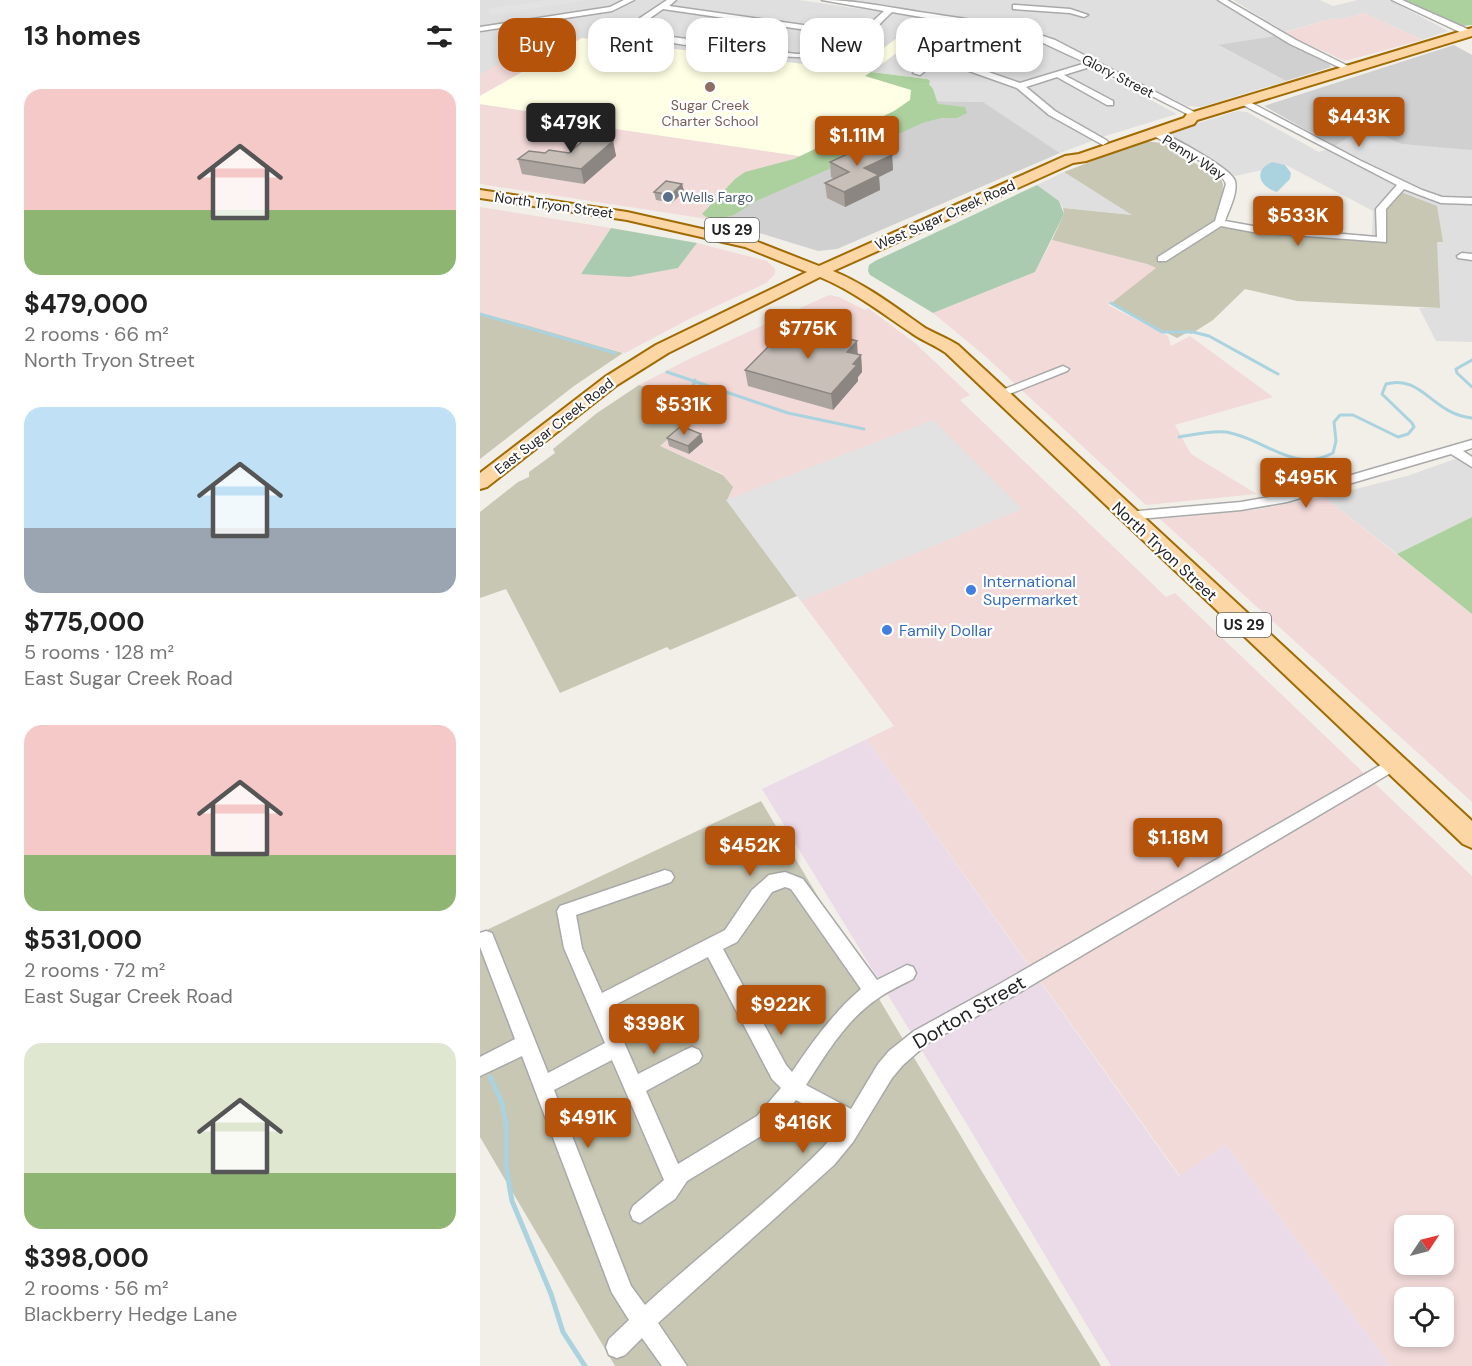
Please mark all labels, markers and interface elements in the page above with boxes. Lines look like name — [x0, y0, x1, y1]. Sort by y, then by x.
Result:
chip: Buy — [498, 18, 576, 72]
chip: Rent — [588, 18, 674, 72]
chip: Filters — [686, 18, 788, 72]
chip: New — [800, 18, 884, 72]
chip: Apartment — [896, 18, 1043, 72]
text: 13 homes — [24, 19, 141, 53]
icon: filters — [423, 20, 456, 53]
street label: Glory Street — [1079, 50, 1157, 102]
marker: Sugar Creek Charter School — [703, 80, 717, 94]
place label: Sugar Creek Charter School — [662, 96, 758, 130]
pin: $443K — [1317, 97, 1401, 148]
pin: $479K — [529, 103, 613, 154]
text: $443K — [1327, 103, 1391, 129]
text: $479K — [540, 109, 602, 135]
pin: $1.11M — [808, 116, 906, 167]
text: $1.11M — [829, 122, 885, 148]
icon: home — [186, 128, 294, 236]
street label: Penny Way — [1159, 131, 1229, 184]
street label: West Sugar Creek Road — [872, 176, 1018, 254]
street label: North Tryon Street — [494, 188, 614, 222]
place label: Wells Fargo — [680, 188, 753, 206]
marker: Wells Fargo — [661, 190, 675, 204]
pin: $533K — [1256, 196, 1340, 247]
text: $533K — [1267, 202, 1329, 228]
road number: US 29 — [705, 218, 759, 242]
text: $479,000 — [24, 287, 148, 321]
pin: $775K — [766, 309, 850, 360]
text: $775K — [779, 315, 837, 341]
text: 2 rooms · 66 m² — [24, 321, 169, 347]
text: North Tryon Street — [24, 347, 195, 373]
street label: East Sugar Creek Road — [491, 374, 617, 478]
pin: $531K — [642, 385, 726, 436]
text: $531K — [656, 391, 712, 417]
icon: home — [186, 446, 294, 554]
pin: $495K — [1264, 458, 1348, 509]
text: $495K — [1274, 464, 1338, 490]
street label: North Tryon Street — [1108, 497, 1222, 606]
place label: International Supermarket — [983, 571, 1078, 610]
marker: International Supermarket — [964, 583, 978, 597]
text: $775,000 — [24, 605, 145, 639]
road number: US 29 — [1217, 613, 1271, 637]
place label: Family Dollar — [899, 620, 993, 641]
marker: Family Dollar — [880, 623, 894, 637]
text: 5 rooms · 128 m² — [24, 639, 174, 665]
text: East Sugar Creek Road — [24, 665, 233, 691]
icon: home — [186, 764, 294, 872]
pin: $1.18M — [1129, 818, 1227, 869]
text: $1.18M — [1147, 824, 1209, 850]
pin: $452K — [708, 826, 792, 877]
text: $452K — [719, 832, 781, 858]
text: $531,000 — [24, 923, 142, 957]
text: 2 rooms · 72 m² — [24, 957, 165, 983]
street label: Dorton Street — [908, 969, 1030, 1055]
text: East Sugar Creek Road — [24, 983, 233, 1009]
pin: $922K — [739, 985, 823, 1036]
text: $922K — [751, 991, 811, 1017]
pin: $398K — [612, 1004, 696, 1055]
text: $398K — [623, 1010, 685, 1036]
icon: home — [186, 1082, 294, 1190]
pin: $491K — [546, 1098, 630, 1149]
pin: $416K — [761, 1103, 845, 1154]
text: $491K — [559, 1104, 617, 1130]
text: $416K — [774, 1109, 832, 1135]
north arrow — [1394, 1215, 1454, 1275]
map controls — [1394, 1215, 1454, 1347]
text: $398,000 — [24, 1241, 149, 1275]
text: 2 rooms · 56 m² — [24, 1275, 169, 1301]
button: locate — [1394, 1287, 1454, 1347]
text: Blackberry Hedge Lane — [24, 1301, 237, 1327]

